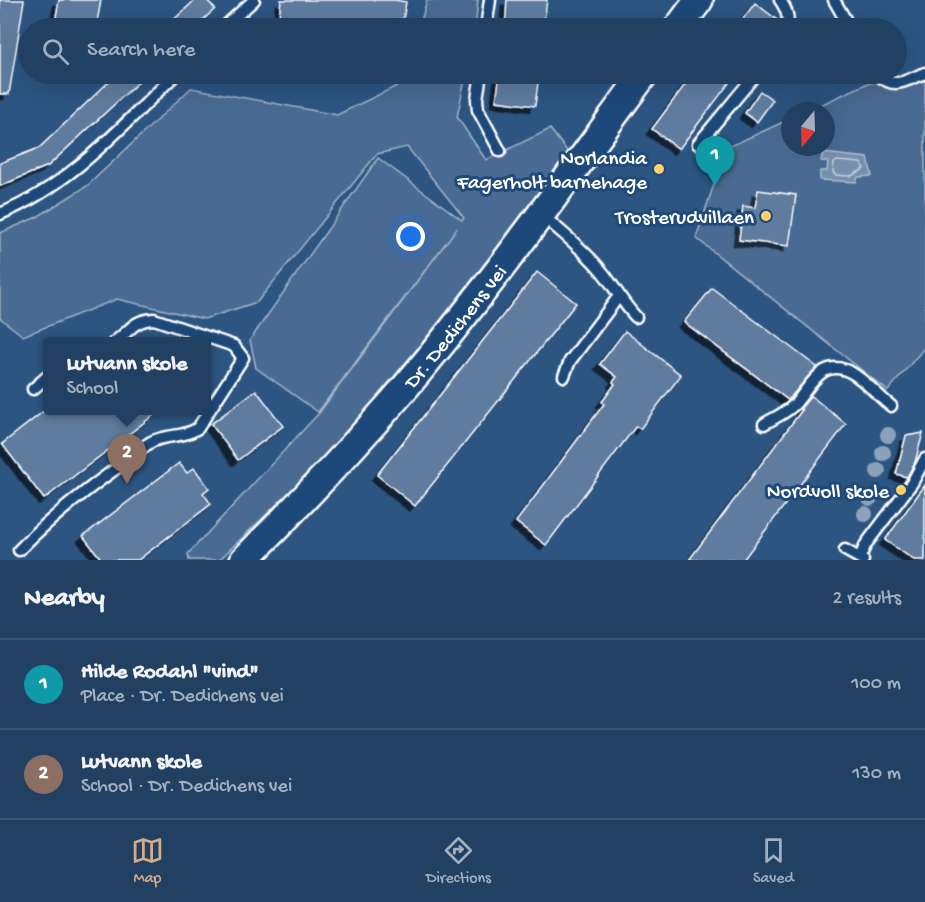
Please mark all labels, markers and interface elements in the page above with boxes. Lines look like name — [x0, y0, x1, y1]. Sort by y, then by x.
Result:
search box — [18, 18, 907, 84]
icon: search — [39, 35, 72, 68]
text: Search here — [87, 38, 195, 64]
north arrow — [781, 102, 835, 156]
pin: 1 — [696, 136, 734, 186]
place label: Norlandia Fagerholt barnehage — [456, 148, 648, 197]
marker: Norlandia Fagerholt barnehage — [652, 162, 666, 176]
place label: Trosterudvillaen — [614, 207, 754, 232]
marker: Trosterudvillaen — [759, 209, 773, 223]
your location — [396, 222, 425, 251]
street label: Dr. Dedichens vei — [399, 261, 514, 397]
popup — [43, 337, 211, 415]
text: Lutvann skole — [67, 352, 187, 378]
text: School — [67, 378, 119, 401]
pin: 2 — [108, 434, 146, 484]
place label: Nordvoll skole — [767, 481, 890, 506]
marker: Nordvoll skole — [894, 483, 908, 497]
text: Nearby — [24, 584, 105, 615]
text: 2 results — [832, 588, 901, 611]
text: Hilde Rodahl "vind" — [81, 660, 259, 686]
text: 1 — [39, 673, 48, 696]
text: 100 m — [851, 673, 901, 696]
text: Place · Dr. Dedichens vei — [81, 686, 284, 709]
text: Lutvann skole — [81, 750, 202, 776]
text: 2 — [39, 763, 48, 786]
text: 130 m — [852, 763, 901, 786]
text: School · Dr. Dedichens vei — [81, 776, 292, 799]
tab: Map — [131, 834, 164, 889]
tab: Directions — [426, 834, 491, 889]
tab: Saved — [753, 834, 794, 889]

